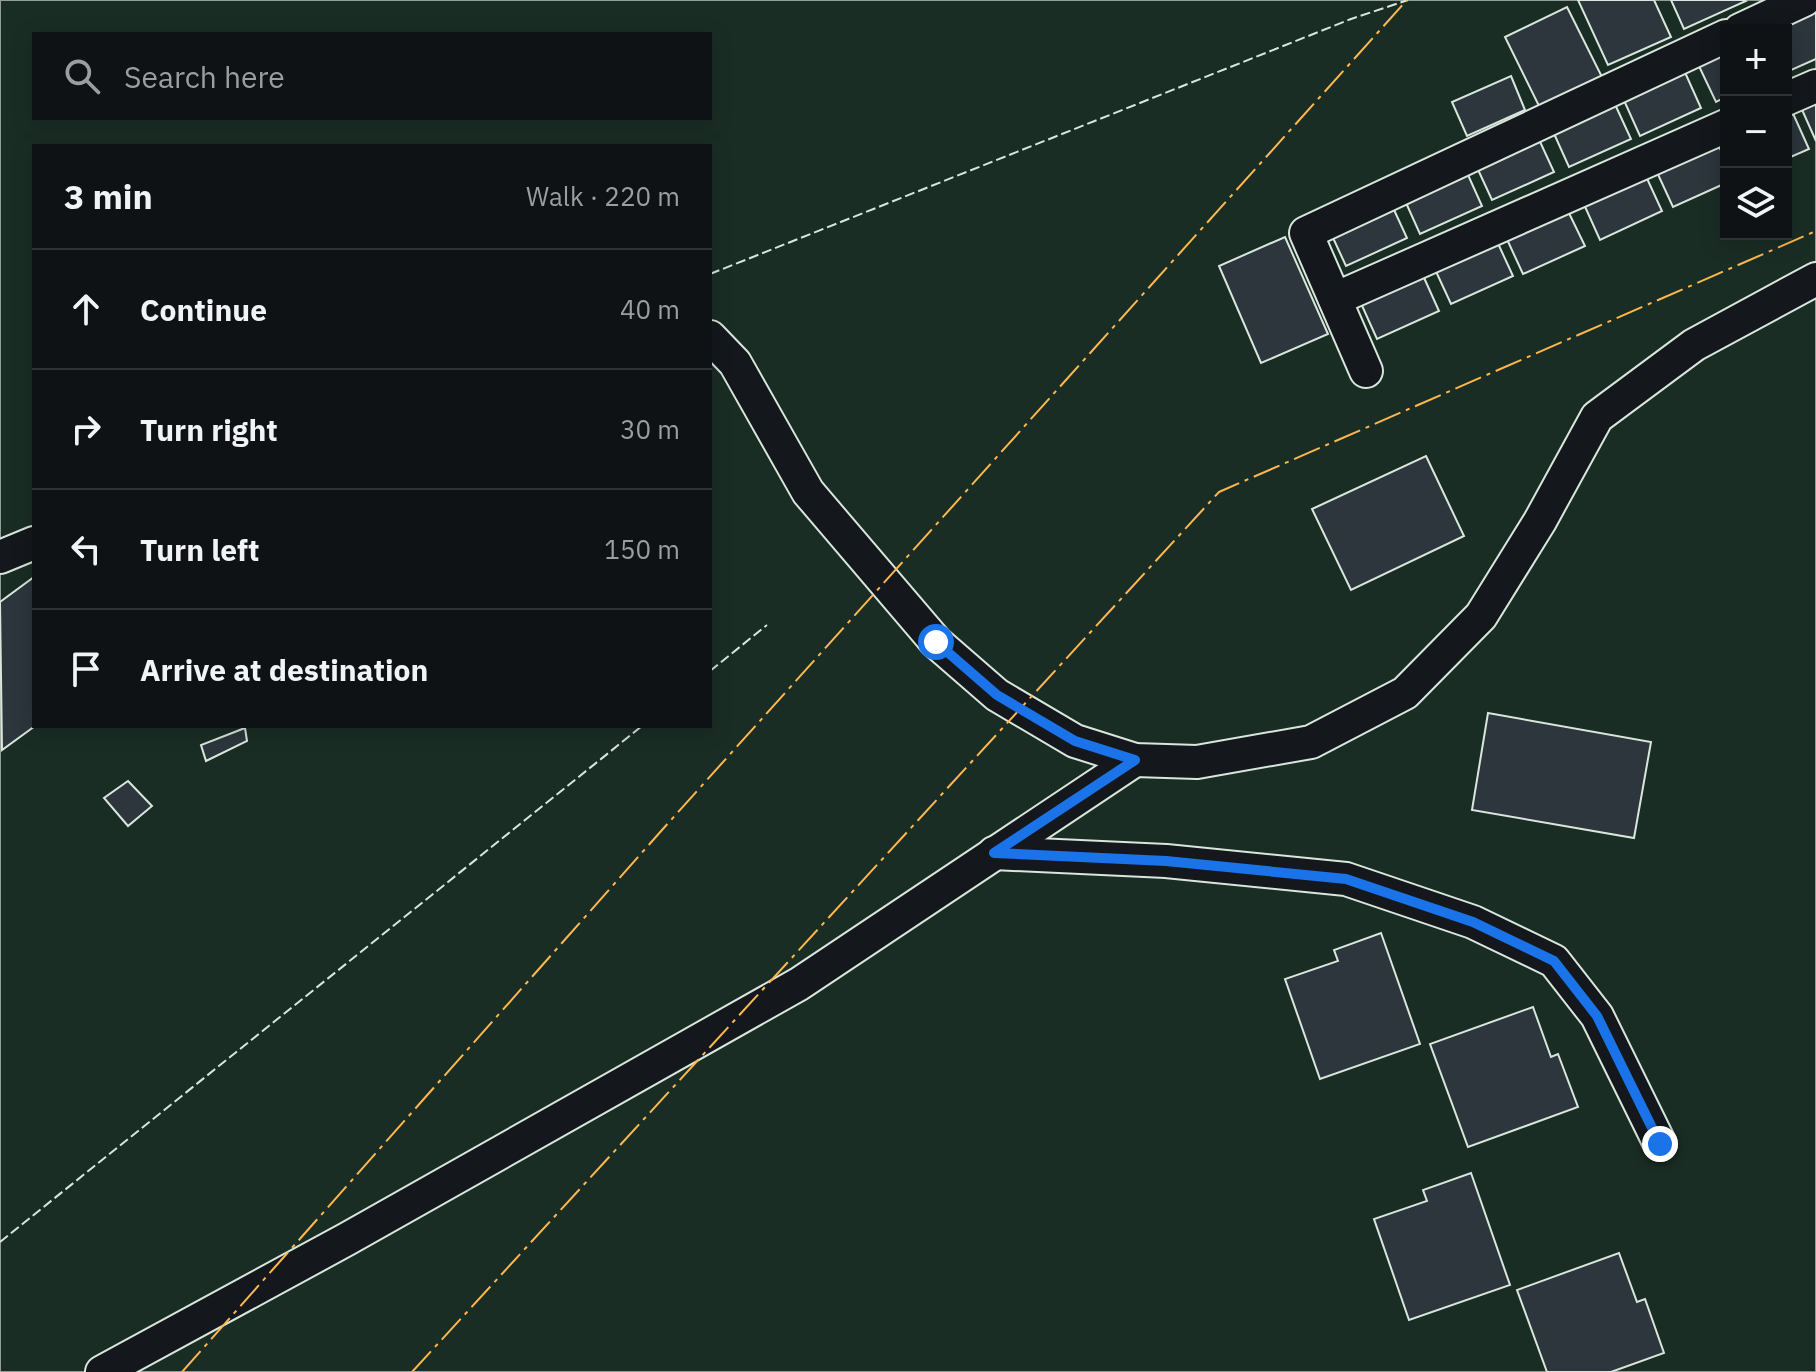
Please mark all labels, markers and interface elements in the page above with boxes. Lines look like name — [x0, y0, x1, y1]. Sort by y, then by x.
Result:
map controls — [1720, 24, 1792, 240]
button: + — [1720, 24, 1792, 96]
search box — [32, 32, 712, 120]
icon: search — [60, 54, 104, 98]
text: Search here — [124, 57, 285, 96]
button: − — [1720, 96, 1792, 168]
button: layers — [1720, 168, 1792, 240]
text: 3 min — [64, 174, 153, 218]
text: Walk · 220 m — [526, 179, 680, 213]
icon: ahead — [64, 287, 108, 331]
text: Continue — [140, 290, 267, 329]
text: 40 m — [620, 292, 680, 326]
icon: right — [64, 407, 108, 451]
text: Turn right — [140, 410, 278, 449]
text: 30 m — [620, 412, 680, 446]
icon: left — [64, 527, 108, 571]
text: Turn left — [140, 530, 259, 569]
text: 150 m — [604, 532, 680, 566]
route start — [918, 624, 954, 660]
icon: arrive — [64, 647, 108, 691]
text: Arrive at destination — [140, 650, 428, 689]
route end — [1642, 1126, 1678, 1162]

